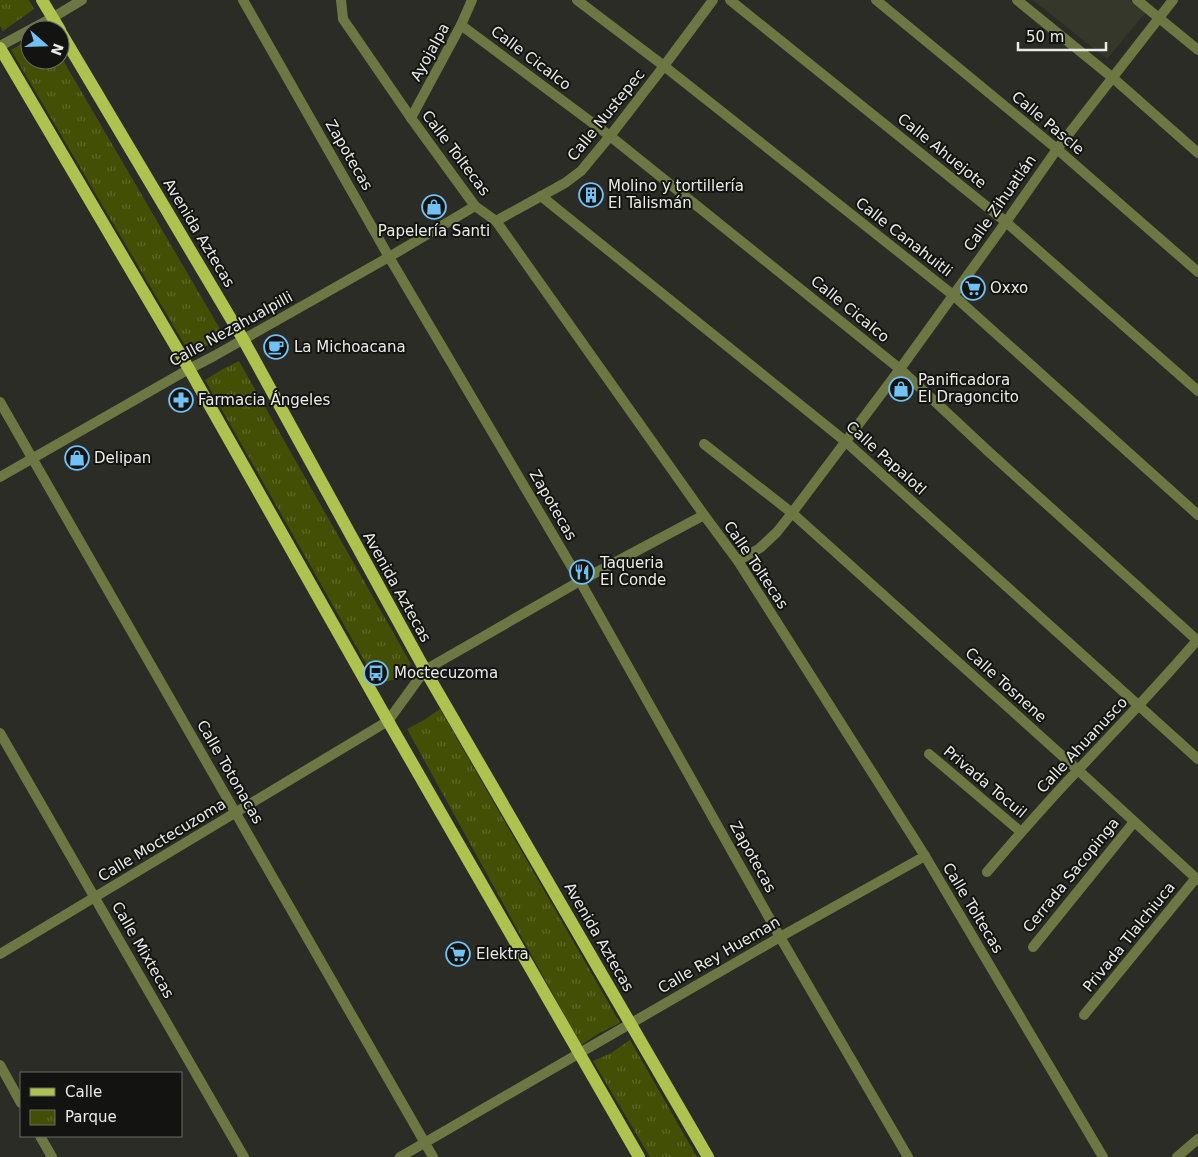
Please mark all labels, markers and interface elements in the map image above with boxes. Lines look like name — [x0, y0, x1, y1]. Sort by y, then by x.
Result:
north arrow — [20, 20, 70, 70]
street label: Ayojalpa — [407, 20, 453, 84]
scale bar — [1018, 20, 1106, 52]
street label: Calle Cicalco — [487, 22, 575, 94]
text: 50 m — [1026, 28, 1064, 46]
text: N — [48, 41, 67, 58]
street label: Calle Nustepec — [564, 66, 648, 164]
street label: Calle Pascle — [1008, 87, 1088, 159]
street label: Calle Toltecas — [418, 107, 494, 199]
street label: Calle Ahuejote — [894, 110, 990, 192]
street label: Zapotecas — [322, 116, 377, 194]
street label: Calle Zihuatlán — [960, 151, 1040, 255]
street label: Avenida Aztecas — [160, 176, 239, 291]
place label: Molino y tortillería El Talismán — [608, 177, 744, 212]
building icon: Molino y tortillería El Talismán — [578, 182, 604, 208]
shop icon: Papelería Santi — [421, 194, 447, 220]
street label: Calle Canahuitli — [852, 194, 956, 280]
place label: Papelería Santi — [378, 222, 490, 240]
street label: Calle Cicalco — [807, 272, 893, 346]
supermarket icon: Oxxo — [960, 275, 986, 301]
place label: Oxxo — [990, 279, 1028, 297]
street label: Calle Nezahualpilli — [166, 288, 296, 370]
cafe icon: La Michoacana — [263, 334, 289, 360]
place label: La Michoacana — [294, 338, 406, 356]
place label: Panificadora El Dragoncito — [918, 371, 1019, 406]
shop icon: Panificadora El Dragoncito — [888, 376, 914, 402]
pharmacy icon: Farmacia Ángeles — [168, 387, 194, 413]
place label: Farmacia Ángeles — [198, 390, 330, 409]
street label: Calle Papalotl — [842, 417, 930, 499]
shop icon: Delipan — [64, 445, 90, 471]
place label: Delipan — [94, 449, 151, 467]
street label: Zapotecas — [526, 466, 581, 544]
street label: Calle Toltecas — [720, 518, 792, 613]
street label: Avenida Aztecas — [359, 529, 435, 645]
place label: Taqueria El Conde — [599, 554, 666, 589]
restaurant icon: Taqueria El Conde — [569, 559, 595, 585]
street label: Calle Tosnene — [962, 644, 1050, 726]
bus stop icon: Moctecuzoma — [363, 660, 389, 686]
place label: Moctecuzoma — [394, 664, 498, 682]
street label: Calle Ahuanusco — [1033, 693, 1131, 797]
street label: Calle Totonacas — [193, 717, 267, 827]
street label: Privada Tocuil — [940, 742, 1030, 822]
street label: Calle Moctecuzoma — [95, 795, 229, 885]
street label: Cerrada Sacopinga — [1019, 814, 1123, 936]
street label: Zapotecas — [726, 818, 780, 896]
street label: Calle Toltecas — [939, 860, 1007, 957]
street label: Privada Tlalchiuca — [1079, 878, 1179, 996]
street label: Avenida Aztecas — [560, 879, 638, 995]
street label: Calle Mixtecas — [108, 899, 178, 1002]
street label: Calle Rey Hueman — [655, 913, 783, 997]
supermarket icon: Elektra — [445, 941, 471, 967]
place label: Elektra — [476, 945, 529, 963]
legend — [20, 1072, 182, 1137]
text: Calle — [65, 1083, 102, 1101]
text: Parque — [65, 1108, 117, 1126]

